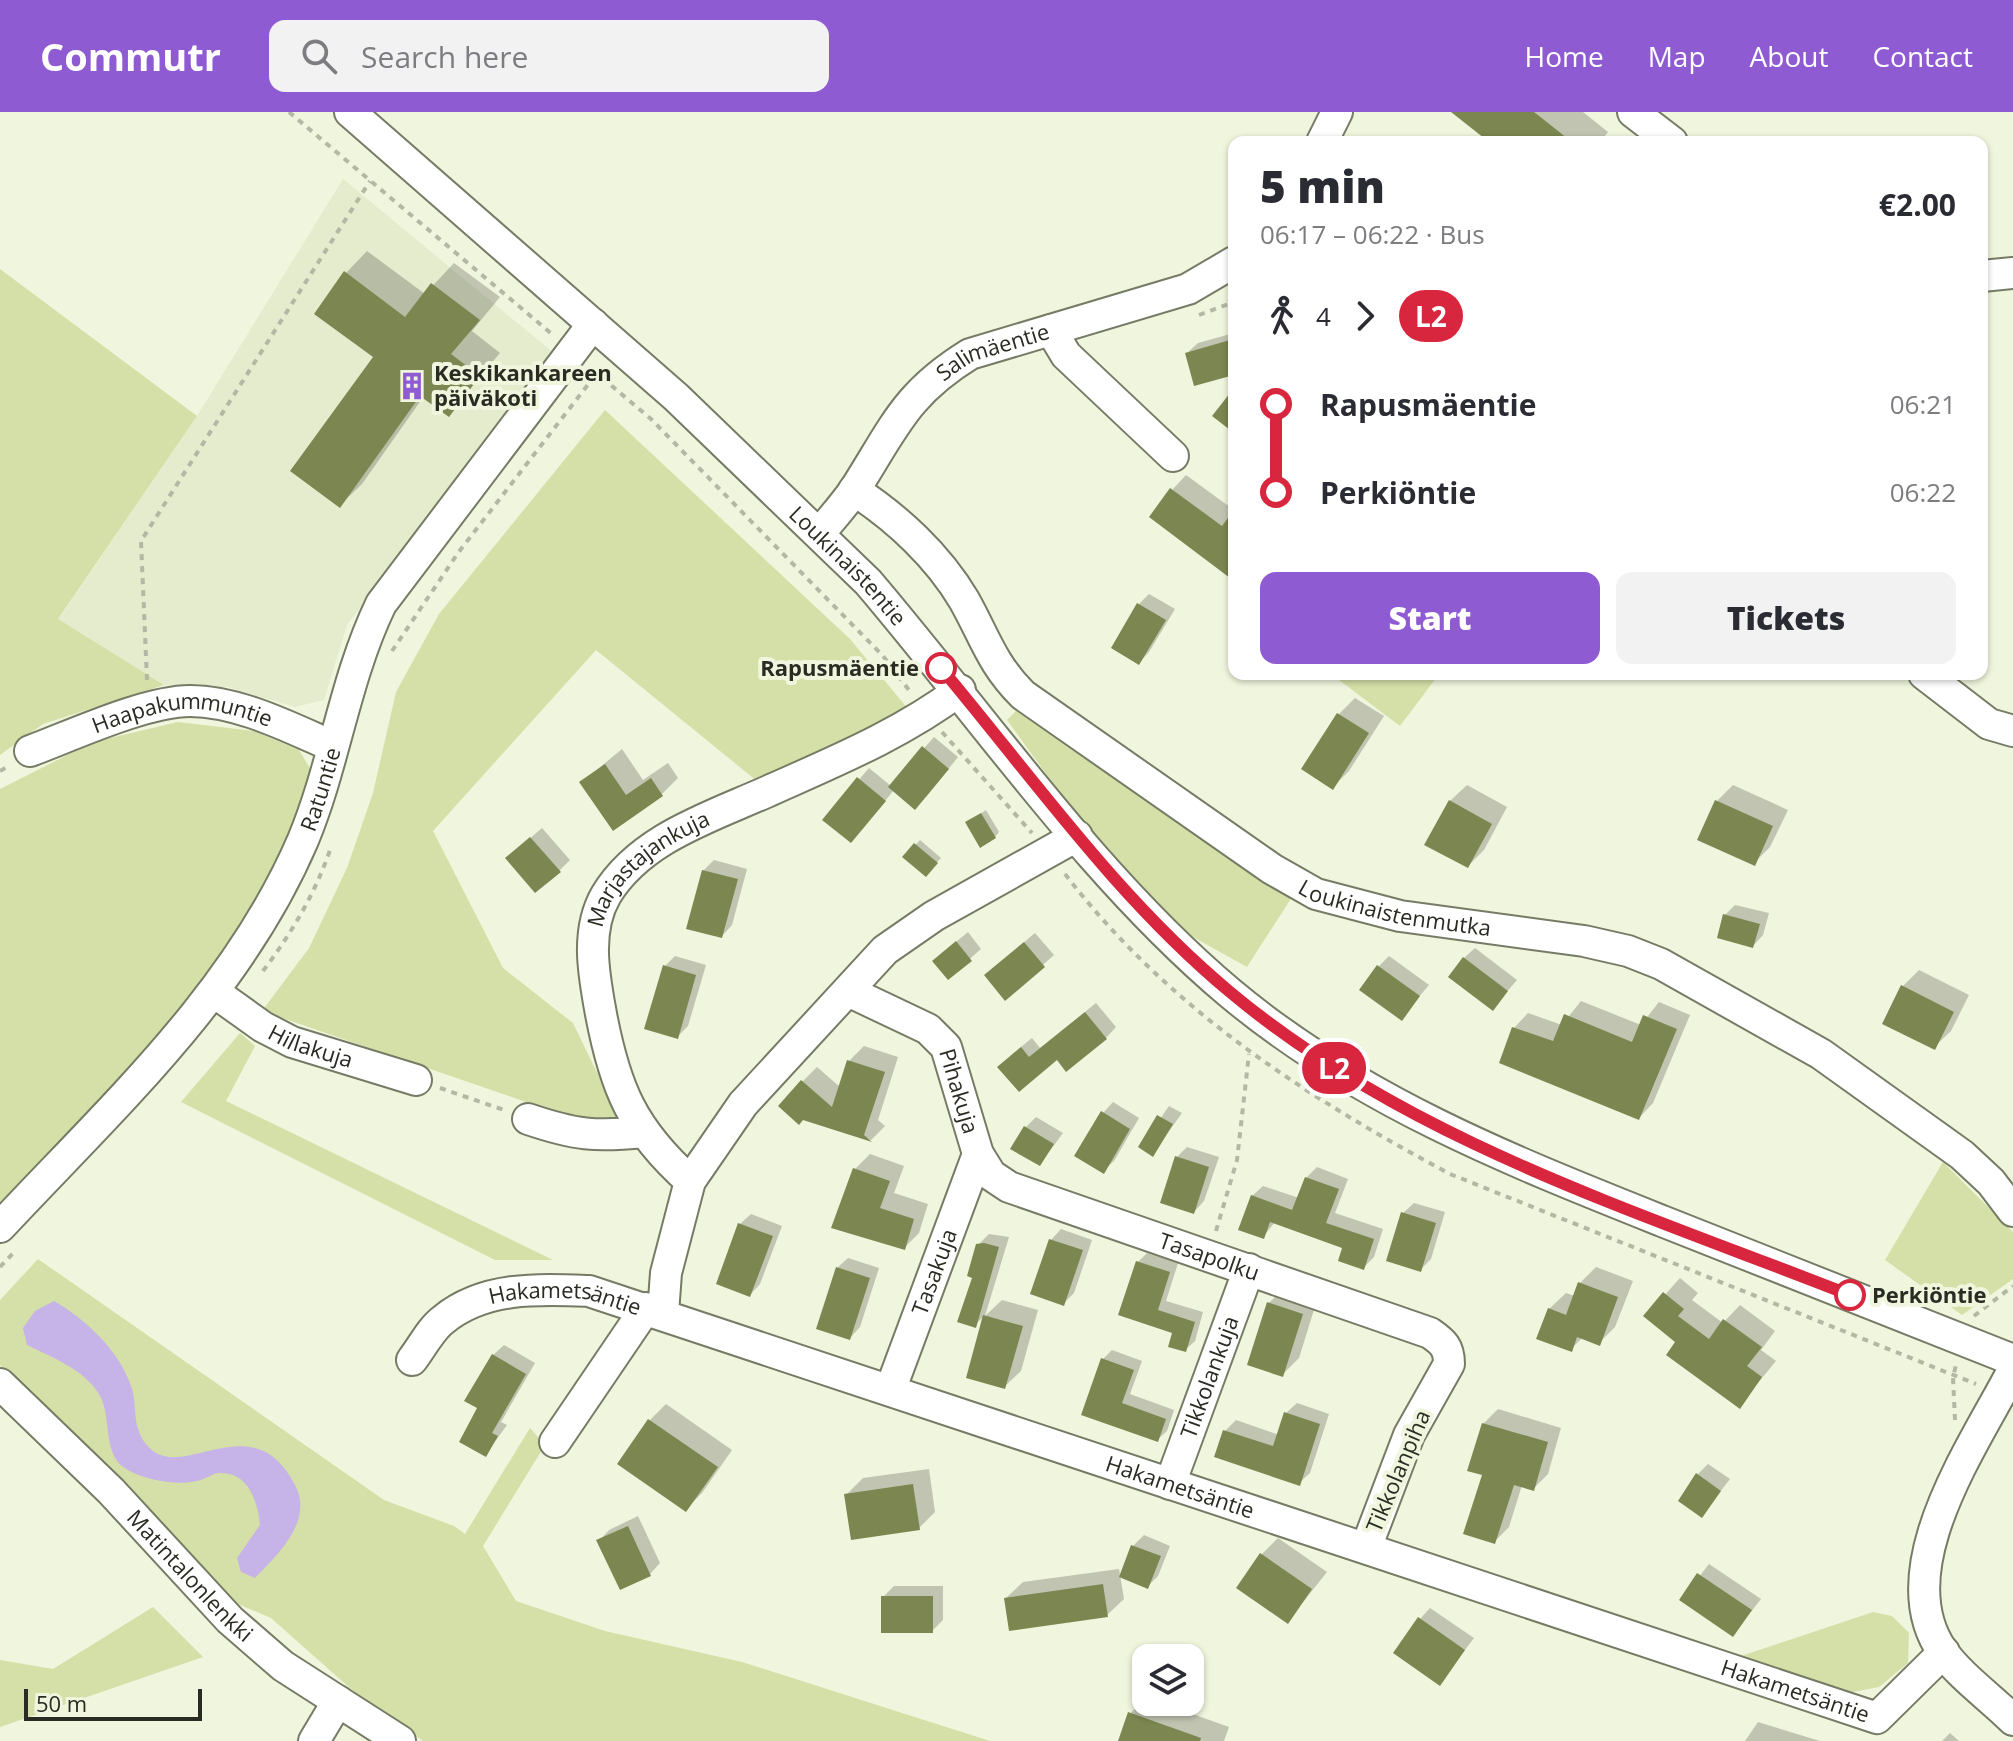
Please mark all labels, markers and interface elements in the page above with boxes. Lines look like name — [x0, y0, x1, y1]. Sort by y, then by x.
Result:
search box — [269, 20, 829, 92]
text: Commutr — [40, 30, 221, 82]
icon: search — [297, 34, 341, 78]
text: Search here — [361, 36, 528, 77]
text: Home — [1525, 37, 1604, 75]
text: Map — [1648, 37, 1706, 75]
text: About — [1750, 37, 1828, 75]
text: Contact — [1872, 37, 1973, 75]
text: 5 min — [1260, 156, 1385, 216]
text: €2.00 — [1879, 184, 1956, 225]
text: 06:17 – 06:22 · Bus — [1260, 216, 1485, 252]
icon: walk — [1260, 294, 1304, 338]
icon: forward — [1343, 294, 1387, 338]
text: L2 — [1415, 297, 1447, 335]
text: 4 — [1316, 298, 1331, 334]
street label: Salimäentie — [929, 315, 1052, 387]
place label: Keskikankareen päiväkoti — [434, 357, 612, 412]
building icon: Keskikankareen päiväkoti — [397, 371, 427, 401]
text: Rapusmäentie — [1320, 384, 1536, 425]
text: 06:21 — [1890, 386, 1956, 422]
text: Perkiöntie — [1320, 472, 1476, 513]
text: 06:22 — [1890, 474, 1956, 510]
street label: Loukinaistentie — [783, 498, 914, 631]
button: Start — [1260, 572, 1600, 664]
button: Tickets — [1616, 572, 1956, 664]
place label: Rapusmäentie — [760, 652, 919, 682]
marker: Rapusmäentie — [926, 653, 956, 683]
street label: Haapakummuntie — [87, 685, 277, 739]
street label: Ratuntie — [292, 744, 347, 835]
street label: Marjastajankuja — [579, 803, 714, 930]
street label: Loukinaistenmutka — [1294, 871, 1493, 942]
street label: Hillakuja — [263, 1016, 357, 1074]
line badge: L2 — [1298, 1042, 1370, 1094]
street label: Pihakuja — [933, 1045, 987, 1137]
text: L2 — [1318, 1049, 1350, 1087]
street label: Tasakuja — [904, 1224, 963, 1319]
street label: Tasapolku — [1155, 1224, 1264, 1287]
street label: Hakametsäntie — [485, 1274, 645, 1321]
place label: Perkiöntie — [1872, 1279, 1987, 1309]
marker: Perkiöntie — [1835, 1280, 1865, 1310]
street label: Tikkolankuja — [1172, 1311, 1245, 1442]
street label: Tikkolanpiha — [1358, 1405, 1436, 1536]
street label: Hakametsäntie — [1102, 1447, 1259, 1525]
street label: Matintalonlenkki — [121, 1502, 260, 1648]
map controls — [1132, 1644, 1204, 1716]
button: layers — [1132, 1644, 1204, 1716]
street label: Hakametsäntie — [1717, 1651, 1874, 1729]
scale bar — [24, 1685, 202, 1721]
text: 50 m — [36, 1688, 87, 1718]

